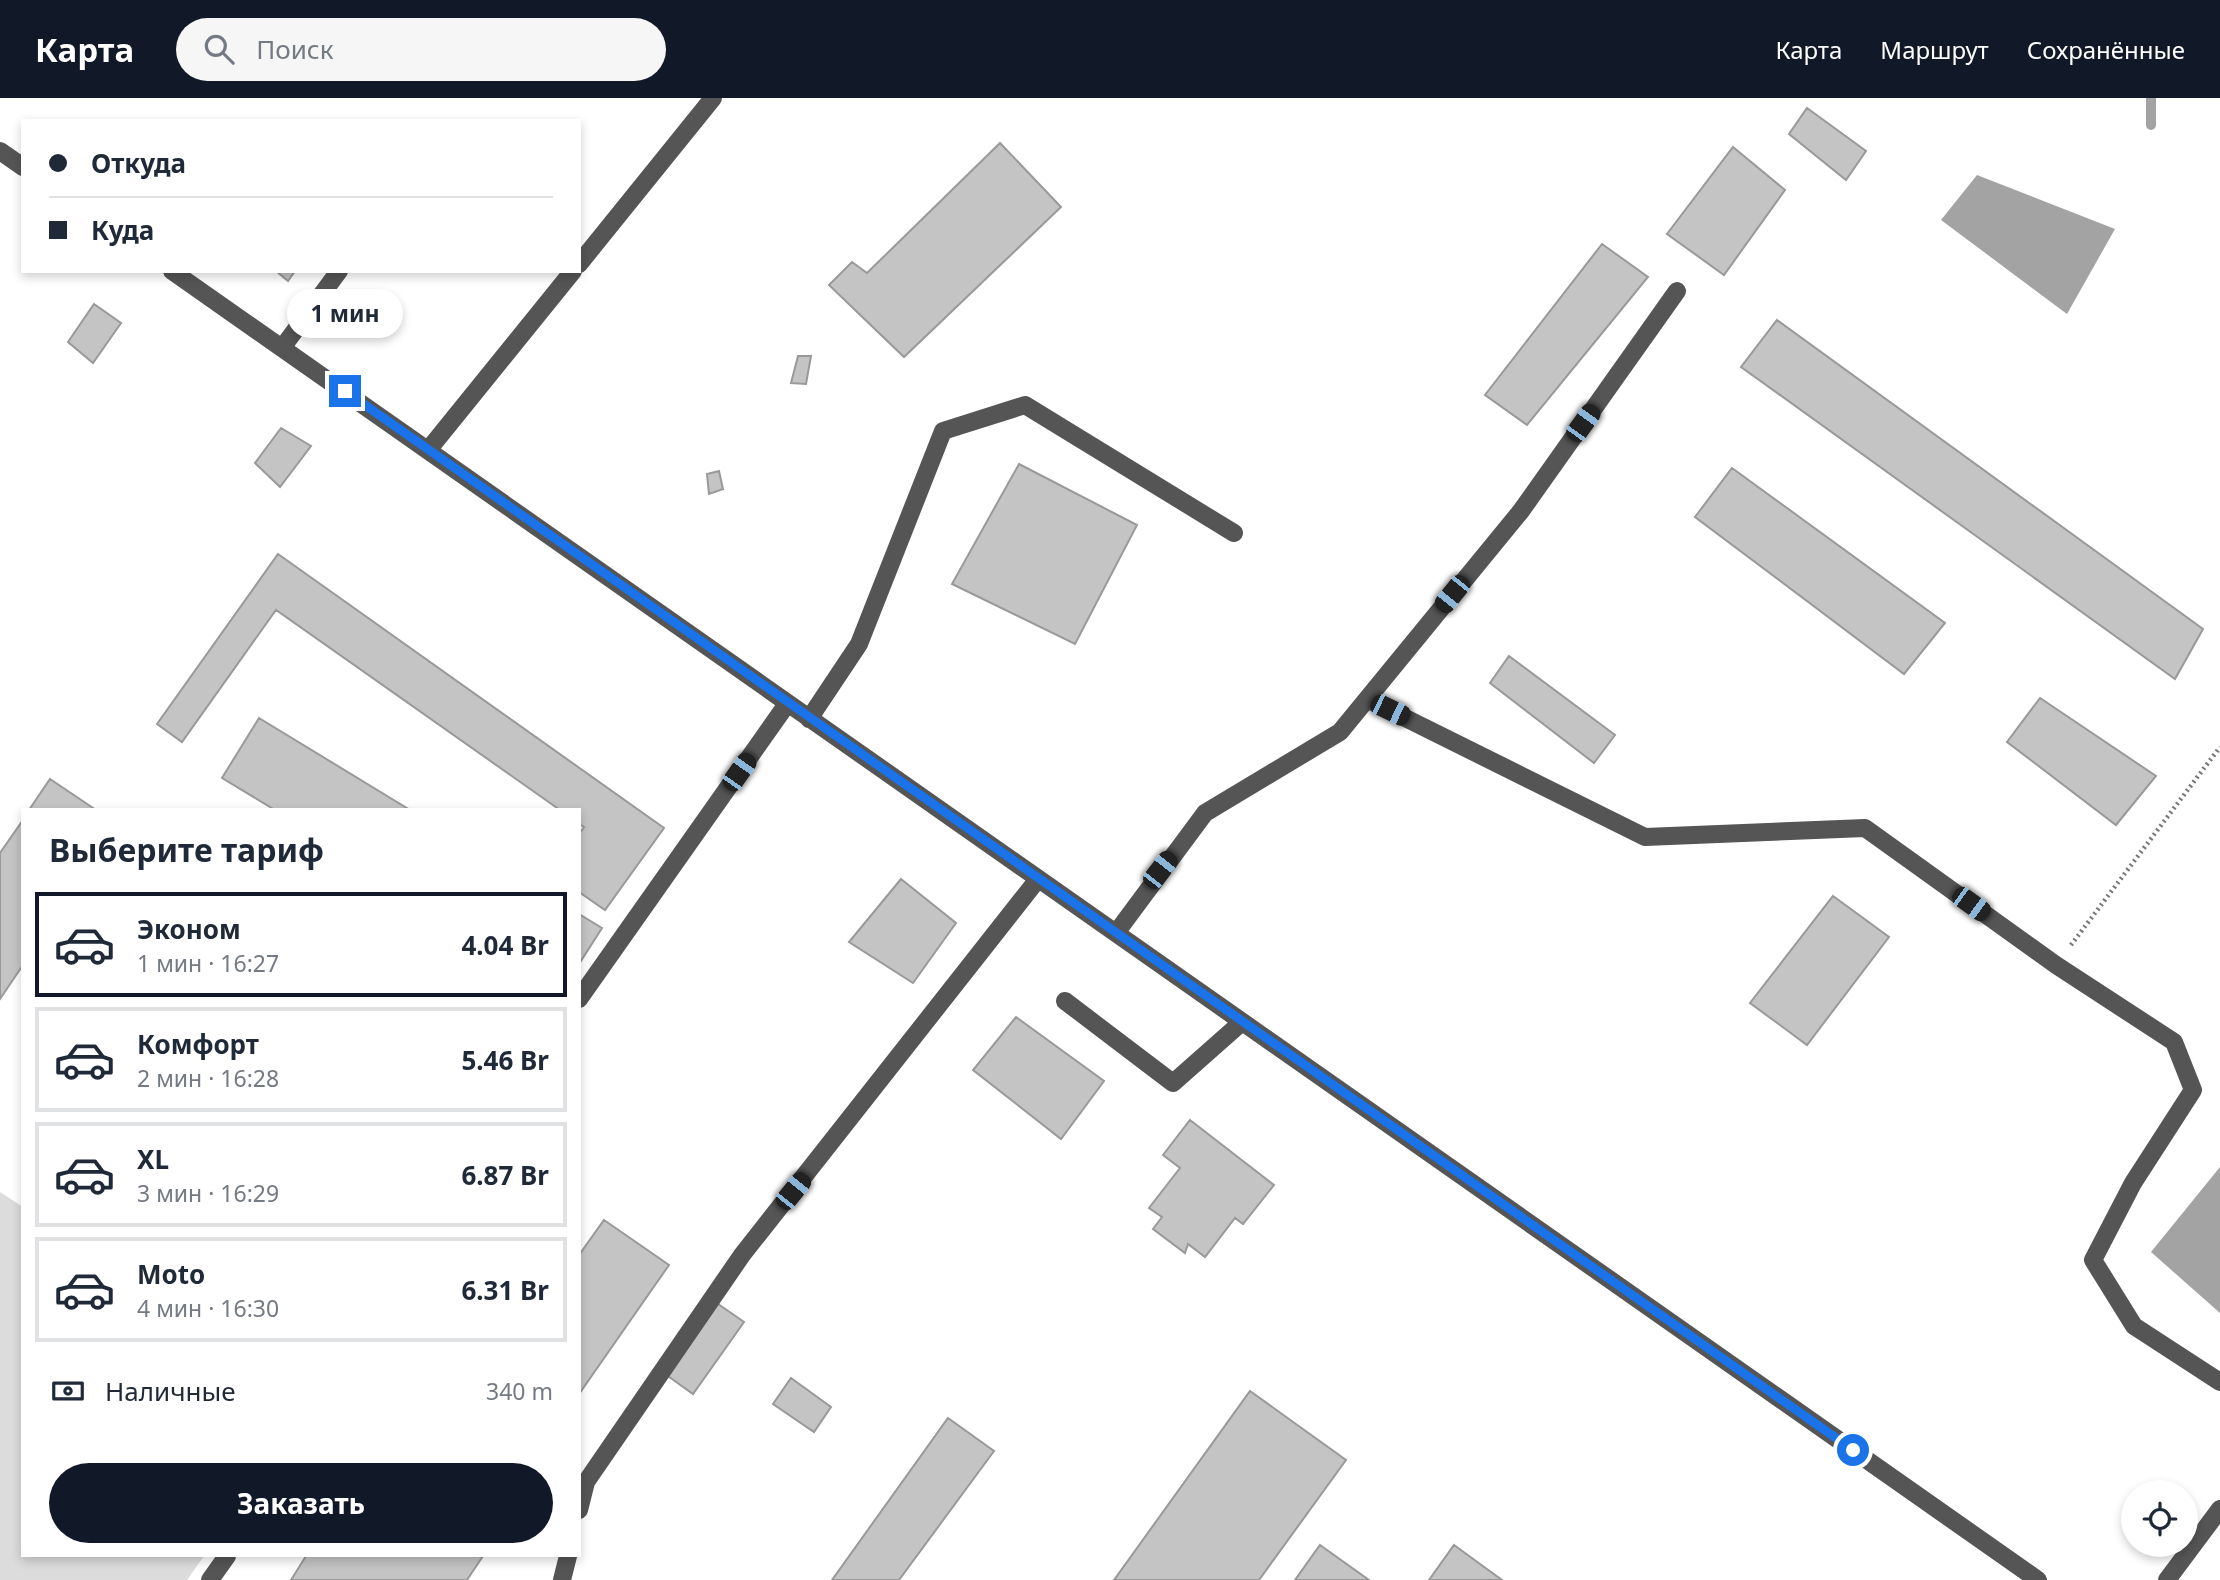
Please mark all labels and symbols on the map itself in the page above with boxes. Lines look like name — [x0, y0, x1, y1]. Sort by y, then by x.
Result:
callout: 1 мин — [287, 289, 403, 338]
route end — [329, 375, 361, 407]
car — [1563, 400, 1604, 446]
car — [1431, 571, 1474, 617]
car — [1367, 691, 1414, 729]
car — [719, 749, 760, 795]
car — [1139, 847, 1182, 893]
car — [1948, 883, 1995, 925]
car — [772, 1168, 815, 1214]
route start — [1837, 1434, 1869, 1466]

